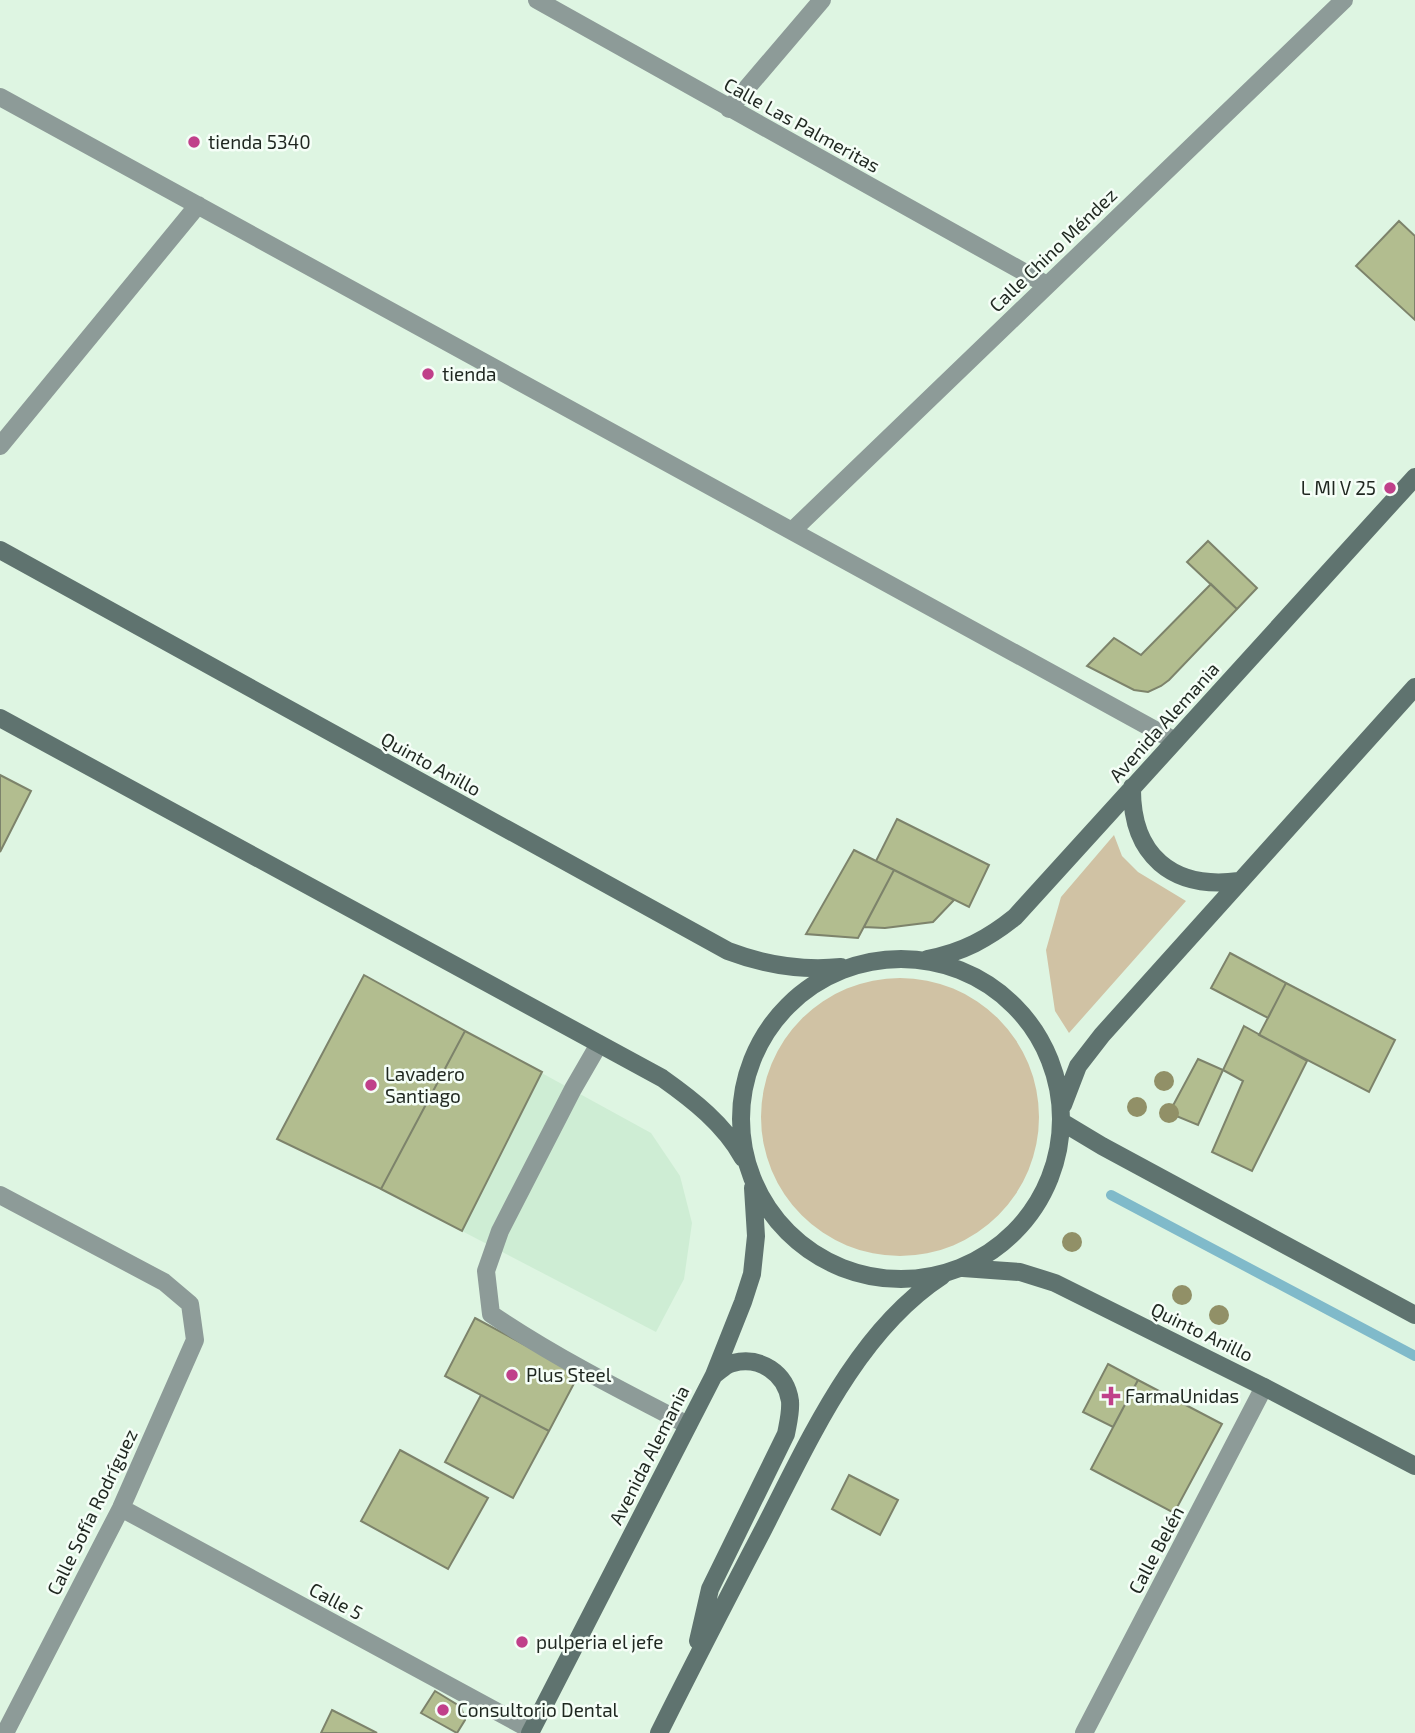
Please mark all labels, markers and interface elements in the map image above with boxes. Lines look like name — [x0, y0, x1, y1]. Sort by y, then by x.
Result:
street label: Calle Las Palmeritas — [720, 72, 884, 177]
place label: tienda 5340 — [208, 130, 311, 153]
marker: tienda 5340 — [186, 134, 202, 150]
street label: Calle Chino Méndez — [984, 183, 1121, 316]
place label: tienda — [442, 362, 497, 385]
marker: tienda — [420, 366, 436, 382]
place label: L MI V 25 — [1301, 476, 1376, 499]
marker: L MI V 25 — [1382, 480, 1398, 496]
street label: Avenida Alemania — [1104, 657, 1223, 786]
street label: Quinto Anillo — [377, 727, 485, 800]
place label: Lavadero Santiago — [385, 1062, 465, 1107]
marker: Lavadero Santiago — [363, 1077, 379, 1093]
street label: Quinto Anillo — [1147, 1297, 1257, 1366]
place label: Plus Steel — [526, 1363, 612, 1386]
marker: Plus Steel — [504, 1367, 520, 1383]
street label: Avenida Alemania — [603, 1381, 694, 1528]
place label: FarmaUnidas — [1125, 1384, 1239, 1407]
marker: FarmaUnidas — [1103, 1388, 1119, 1404]
street label: Calle Sofía Rodríguez — [41, 1425, 142, 1599]
street label: Calle Belén — [1123, 1502, 1188, 1597]
street label: Calle 5 — [306, 1577, 367, 1624]
place label: pulperia el jefe — [536, 1630, 664, 1653]
marker: pulperia el jefe — [514, 1634, 530, 1650]
place label: Consultorio Dental — [457, 1698, 619, 1721]
marker: Consultorio Dental — [435, 1702, 451, 1718]

